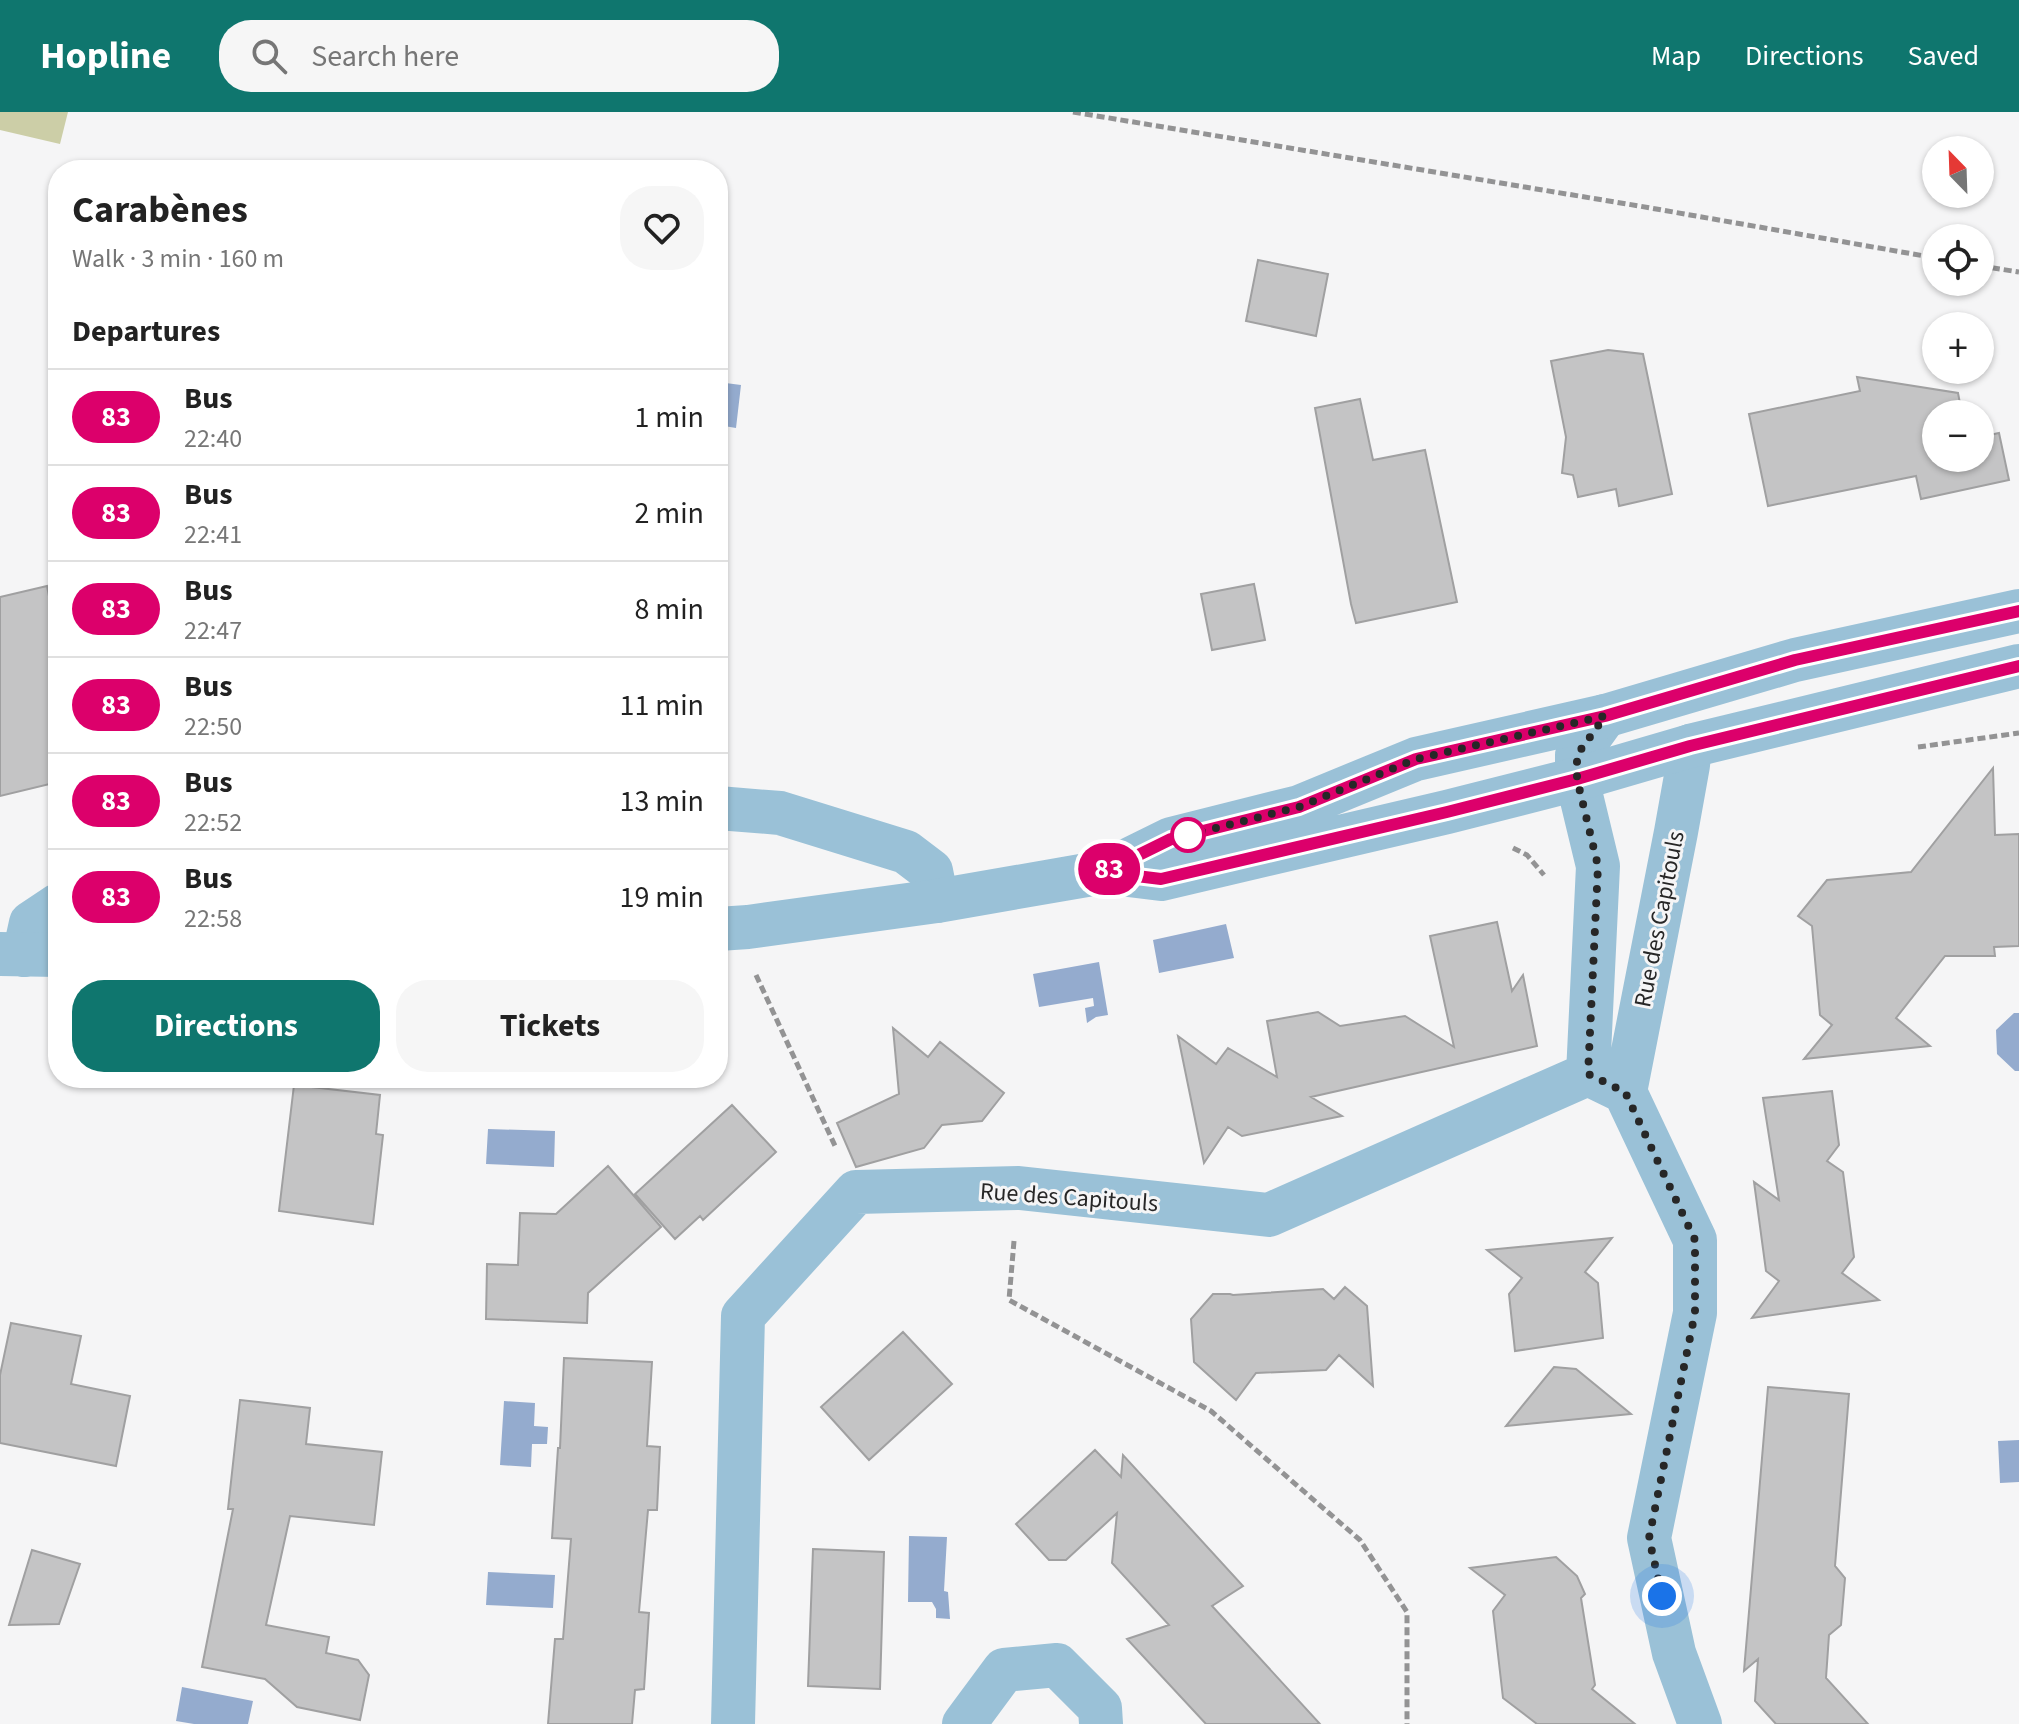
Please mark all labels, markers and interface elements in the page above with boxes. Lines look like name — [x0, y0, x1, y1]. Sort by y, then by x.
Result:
search box — [219, 20, 779, 92]
text: Hopline — [40, 29, 171, 83]
icon: search — [247, 34, 291, 78]
text: Search here — [311, 35, 459, 78]
text: Map — [1651, 36, 1701, 76]
text: Directions — [1745, 36, 1864, 76]
text: Saved — [1908, 36, 1979, 76]
north arrow — [1922, 136, 1994, 208]
map controls — [1922, 136, 1994, 472]
text: Carabènes — [72, 183, 248, 237]
button: heart — [620, 186, 704, 270]
button: locate — [1922, 224, 1994, 296]
text: Walk · 3 min · 160 m — [72, 240, 284, 277]
text: Departures — [72, 310, 220, 353]
button: + — [1922, 312, 1994, 384]
text: Bus — [184, 377, 232, 420]
text: 1 min — [634, 396, 704, 439]
text: 83 — [101, 397, 131, 437]
button: − — [1922, 400, 1994, 472]
text: 22:40 — [184, 420, 242, 457]
text: Bus — [184, 473, 232, 516]
text: 2 min — [634, 492, 704, 535]
text: 83 — [101, 493, 131, 533]
text: 22:41 — [184, 516, 242, 553]
text: Bus — [184, 569, 232, 612]
text: 8 min — [634, 588, 704, 631]
text: 83 — [101, 589, 131, 629]
text: 22:47 — [184, 612, 242, 649]
text: Bus — [184, 665, 232, 708]
text: 11 min — [620, 684, 704, 727]
text: 83 — [101, 685, 131, 725]
text: 22:50 — [184, 708, 242, 745]
text: Bus — [184, 761, 232, 804]
text: 13 min — [620, 780, 704, 823]
text: 83 — [101, 781, 131, 821]
text: 22:52 — [184, 804, 242, 841]
unlabelled marker — [1171, 818, 1205, 852]
street label: Rue des Capitouls — [1625, 828, 1694, 1010]
line badge: 83 — [1073, 843, 1145, 895]
text: 83 — [1094, 849, 1124, 889]
text: Bus — [184, 857, 232, 900]
text: 19 min — [620, 876, 704, 919]
text: 83 — [101, 877, 131, 917]
text: 22:58 — [184, 900, 242, 937]
button: Directions — [72, 980, 380, 1072]
button: Tickets — [396, 980, 704, 1072]
street label: Rue des Capitouls — [979, 1174, 1159, 1221]
your location — [1642, 1576, 1682, 1616]

